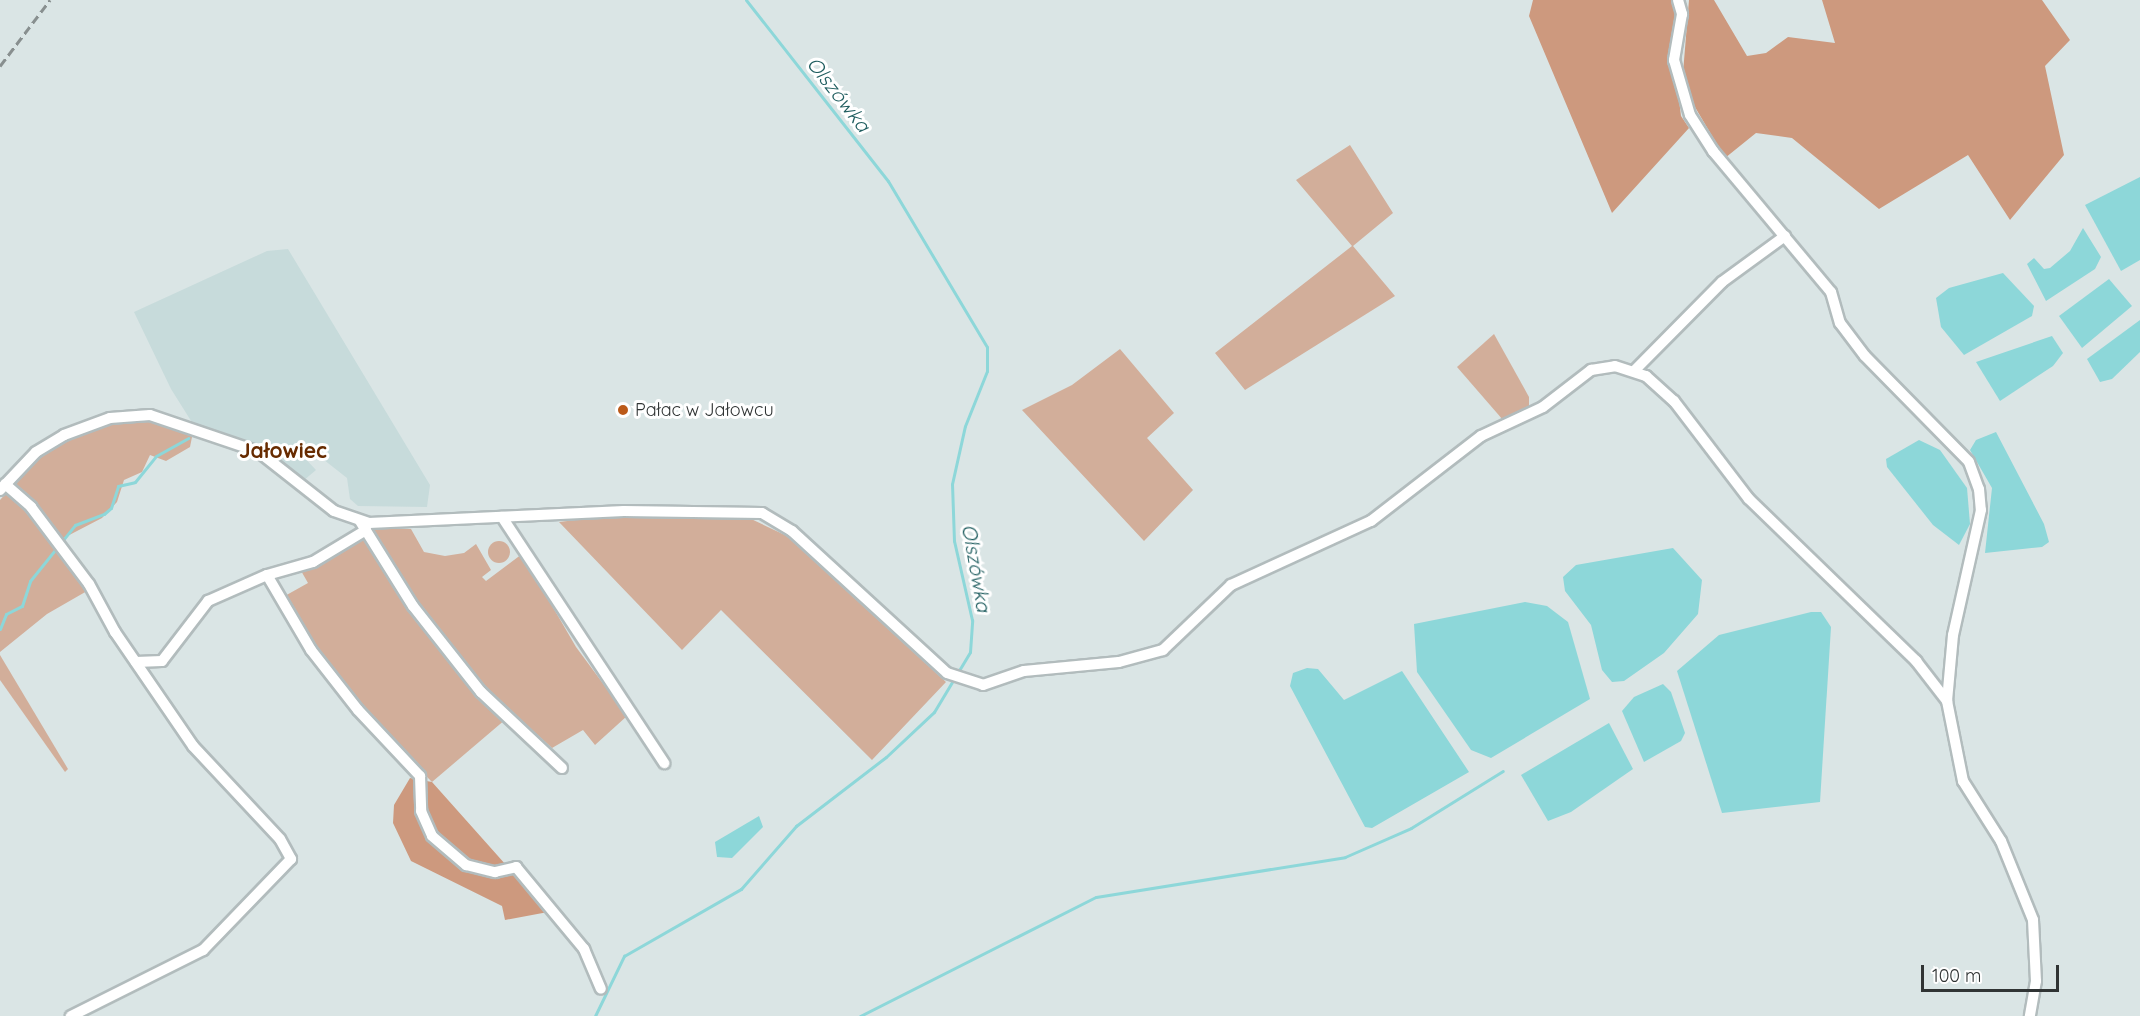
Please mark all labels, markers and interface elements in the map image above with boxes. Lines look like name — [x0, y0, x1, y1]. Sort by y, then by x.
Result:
water label: Olszówka — [802, 52, 876, 136]
place label: Pałac w Jałowcu — [635, 399, 774, 421]
marker: Pałac w Jałowcu — [616, 403, 630, 417]
district label: Jałowiec — [239, 437, 327, 463]
water label: Olszówka — [957, 522, 997, 614]
scale bar — [1924, 953, 2062, 991]
text: 100 m — [1932, 964, 1981, 987]

